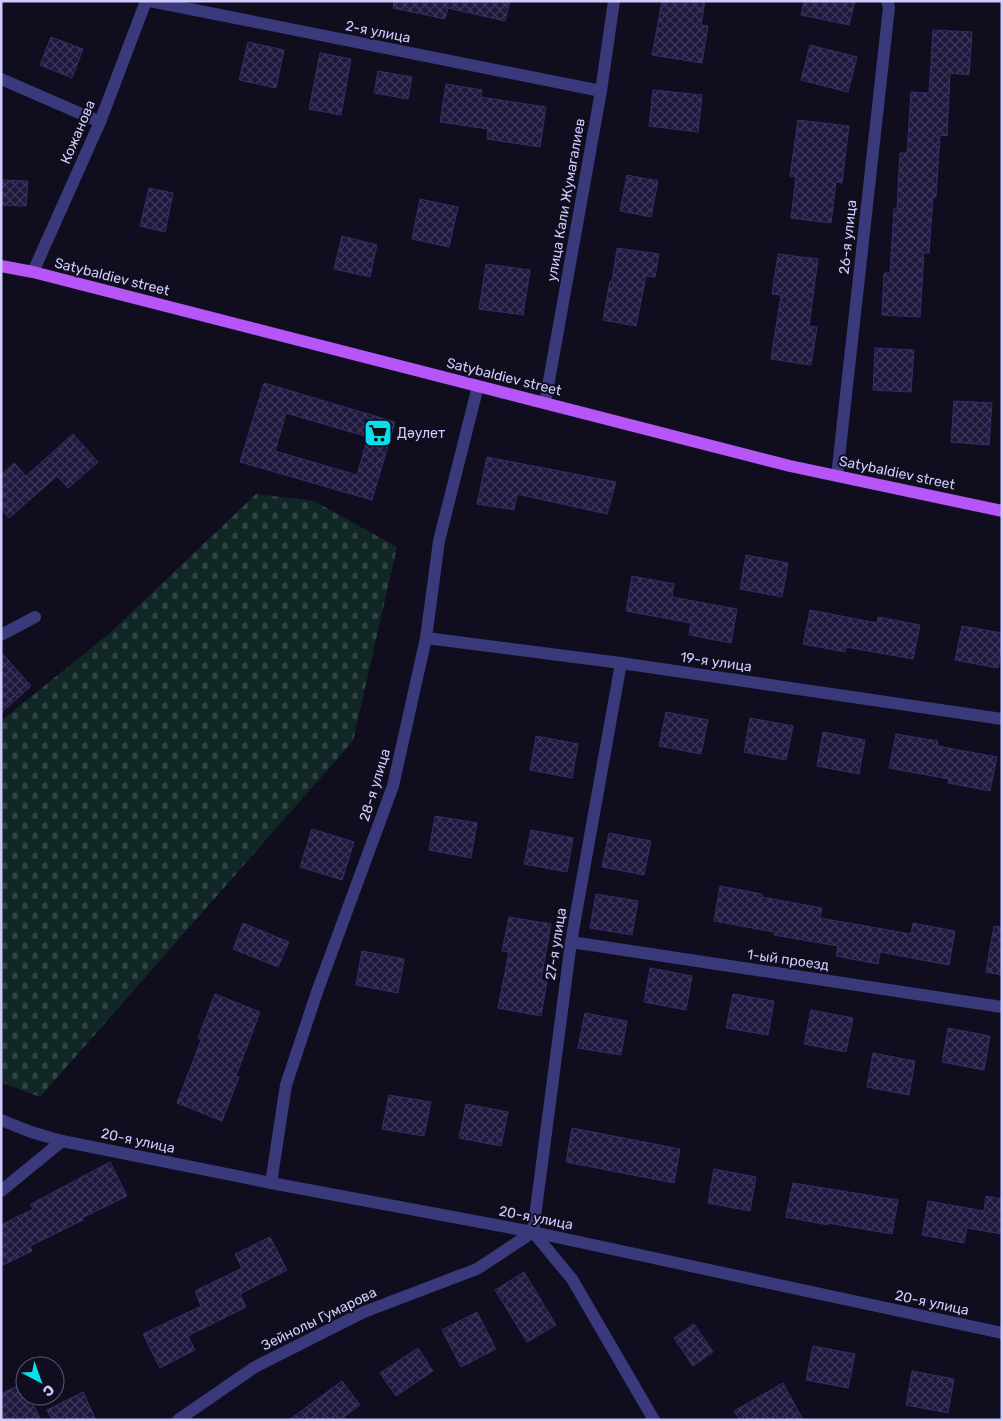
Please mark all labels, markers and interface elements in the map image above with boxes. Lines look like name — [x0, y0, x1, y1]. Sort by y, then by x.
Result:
street label: 2-я улица — [344, 17, 412, 47]
street label: Кожанова — [57, 98, 99, 166]
street label: улица Кали Жумагалиев — [543, 117, 589, 283]
street label: 26-я улица — [836, 199, 860, 275]
street label: Satybaldiev street — [53, 254, 172, 300]
street label: Satybaldiev street — [445, 354, 564, 400]
supermarket icon: Дәулет — [363, 418, 393, 448]
place label: Дәулет — [397, 425, 445, 442]
street label: Satybaldiev street — [837, 452, 957, 494]
street label: 19-я улица — [679, 649, 753, 675]
street label: 28-я улица — [356, 747, 394, 823]
street label: 27-я улица — [542, 907, 570, 981]
street label: 1-ый проезд — [746, 946, 830, 974]
street label: 20-я улица — [99, 1125, 177, 1157]
street label: 20-я улица — [497, 1202, 575, 1234]
street label: Зейнолы Гумарова — [259, 1284, 379, 1354]
street label: 20-я улица — [893, 1287, 971, 1319]
north arrow — [15, 1356, 65, 1406]
text: С — [39, 1381, 57, 1400]

